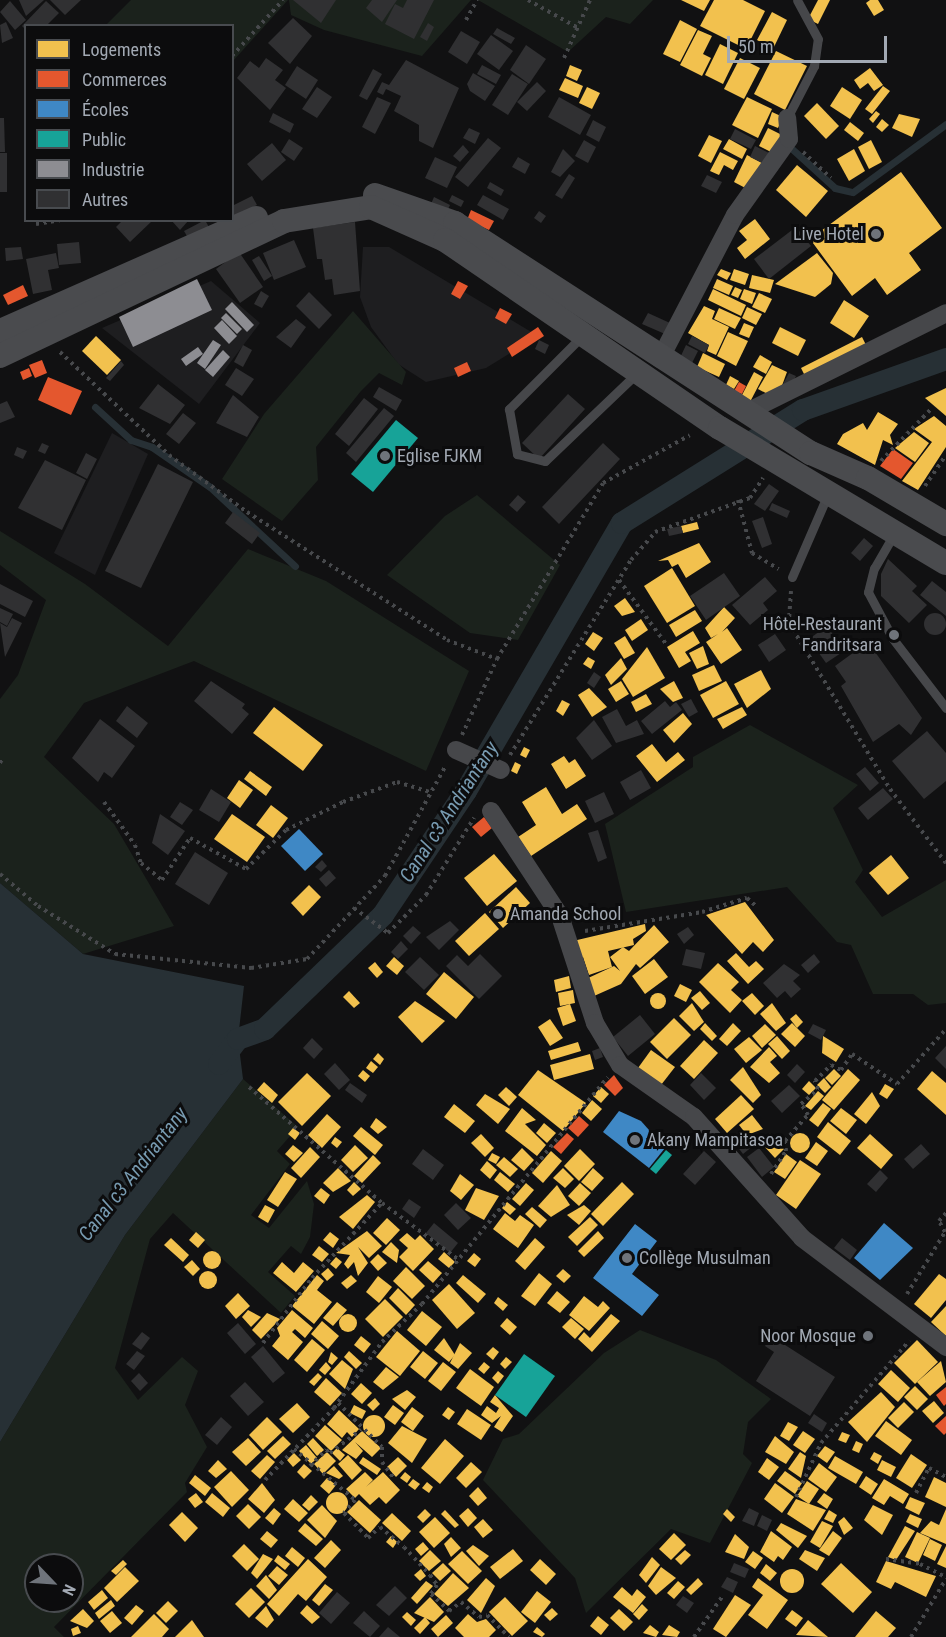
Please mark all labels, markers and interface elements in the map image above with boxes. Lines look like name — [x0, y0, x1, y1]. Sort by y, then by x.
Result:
legend — [24, 24, 234, 222]
scale bar — [730, 24, 890, 62]
text: 50 m — [738, 36, 773, 57]
text: Logements — [82, 39, 161, 60]
text: Commerces — [82, 69, 167, 90]
text: Écoles — [82, 99, 129, 120]
text: Public — [82, 129, 126, 150]
text: Industrie — [82, 159, 144, 180]
text: Autres — [82, 189, 128, 210]
place label: Live Hotel — [793, 223, 864, 245]
marker: Live Hotel — [869, 227, 883, 241]
place label: Eglise FJKM — [397, 445, 482, 467]
marker: Eglise FJKM — [378, 449, 392, 463]
place label: Hôtel-Restaurant Fandritsara — [763, 614, 882, 656]
marker: Hôtel-Restaurant Fandritsara — [887, 628, 901, 642]
water label: Canal c3 Andriantany — [395, 737, 503, 887]
place label: Amanda School — [510, 903, 621, 925]
marker: Amanda School — [491, 907, 505, 921]
water label: Canal c3 Andriantany — [73, 1102, 193, 1246]
place label: Akany Mampitasoa — [647, 1129, 783, 1151]
marker: Akany Mampitasoa — [628, 1133, 642, 1147]
place label: Collège Musulman — [639, 1247, 771, 1269]
marker: Collège Musulman — [620, 1251, 634, 1265]
place label: Noor Mosque — [760, 1325, 856, 1347]
marker: Noor Mosque — [861, 1329, 875, 1343]
north arrow — [24, 1553, 84, 1613]
text: N — [58, 1582, 80, 1598]

